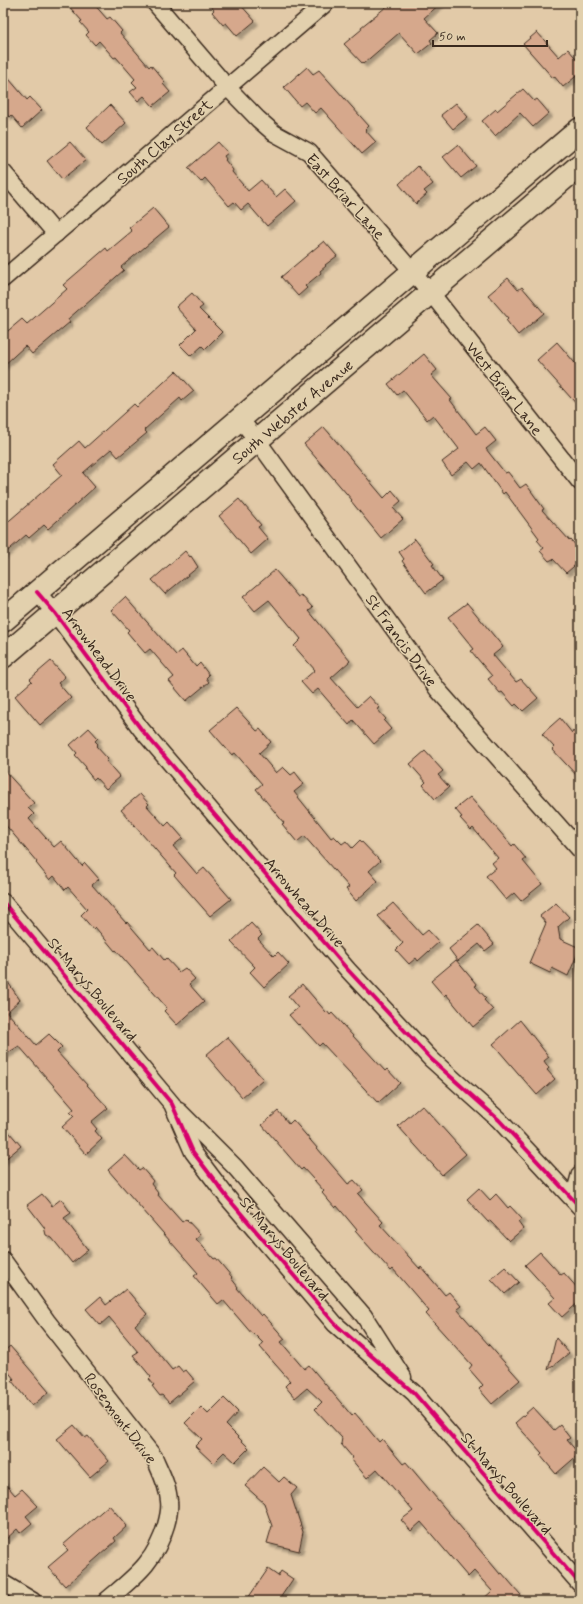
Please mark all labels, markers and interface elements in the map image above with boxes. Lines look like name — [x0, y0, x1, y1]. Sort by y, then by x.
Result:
scale bar — [433, 22, 547, 48]
text: 50 m — [439, 29, 466, 45]
street label: South Clay Street — [113, 94, 218, 189]
street label: East Briar Lane — [301, 150, 389, 245]
street label: West Briar Lane — [461, 338, 547, 440]
street label: South Webster Avenue — [228, 355, 358, 469]
street label: St Francis Drive — [360, 591, 441, 691]
street label: Arrowhead Drive — [56, 603, 141, 706]
street label: Arrowhead Drive — [259, 853, 349, 952]
street label: St Marys Boulevard — [42, 934, 142, 1046]
street label: St Marys Boulevard — [234, 1193, 334, 1305]
street label: Rosemont Drive — [79, 1369, 161, 1469]
street label: St Marys Boulevard — [455, 1428, 556, 1540]

